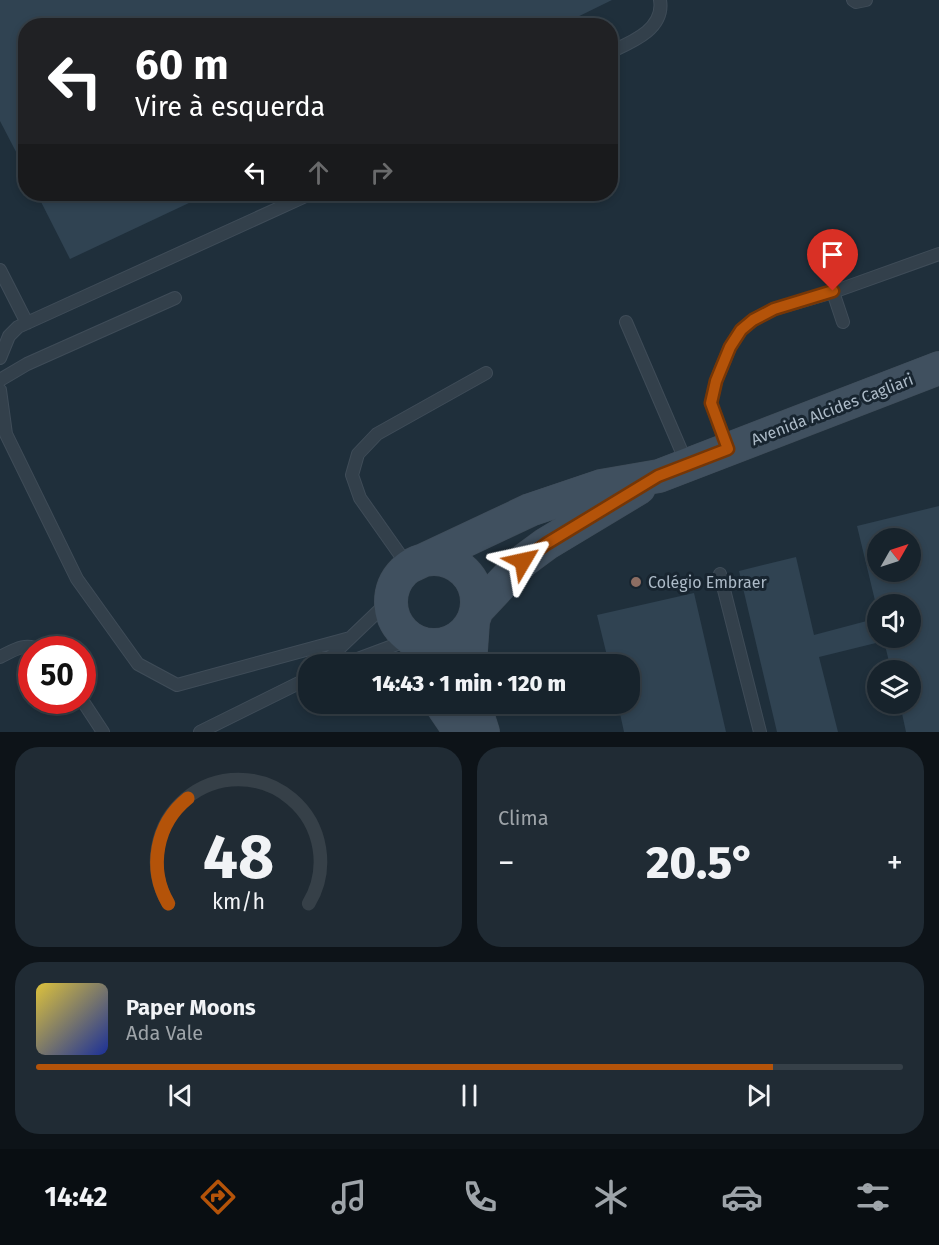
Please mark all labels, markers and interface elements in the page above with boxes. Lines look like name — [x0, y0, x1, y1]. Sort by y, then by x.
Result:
text: 60 m — [135, 40, 229, 90]
icon: left — [36, 42, 114, 120]
text: Vire à esquerda — [135, 91, 325, 123]
icon: left — [239, 156, 272, 189]
icon: ahead — [302, 156, 335, 189]
icon: right — [365, 156, 398, 189]
pin — [807, 229, 858, 291]
icon: arrive — [816, 238, 849, 271]
street label: Avenida Alcides Cagliari — [748, 370, 916, 449]
north arrow — [867, 528, 921, 582]
map controls — [867, 528, 921, 714]
position arrow — [491, 529, 555, 593]
place label: Colégio Embraer — [648, 573, 767, 592]
marker: Colégio Embraer — [629, 575, 643, 589]
button: sound — [867, 594, 921, 648]
speed limit sign: 50 — [18, 636, 96, 714]
button: layers — [867, 660, 921, 714]
text: 14:43 · 1 min · 120 m — [372, 670, 566, 697]
text: Clima — [498, 806, 549, 830]
text: 48 — [203, 820, 274, 895]
text: 20.5° — [646, 836, 755, 890]
text: − — [498, 843, 515, 883]
text: + — [887, 843, 903, 883]
text: km/h — [212, 889, 265, 915]
text: Paper Moons — [126, 994, 256, 1021]
text: Ada Vale — [126, 1021, 203, 1045]
icon: previous — [164, 1079, 197, 1112]
icon: pause — [453, 1079, 486, 1112]
icon: next — [742, 1079, 775, 1112]
icon: directions — [197, 1176, 239, 1218]
icon: music — [328, 1176, 370, 1218]
icon: phone — [459, 1176, 501, 1218]
icon: climate — [590, 1176, 632, 1218]
icon: car — [721, 1176, 763, 1218]
icon: filters — [852, 1176, 894, 1218]
text: 14:42 — [45, 1181, 107, 1213]

